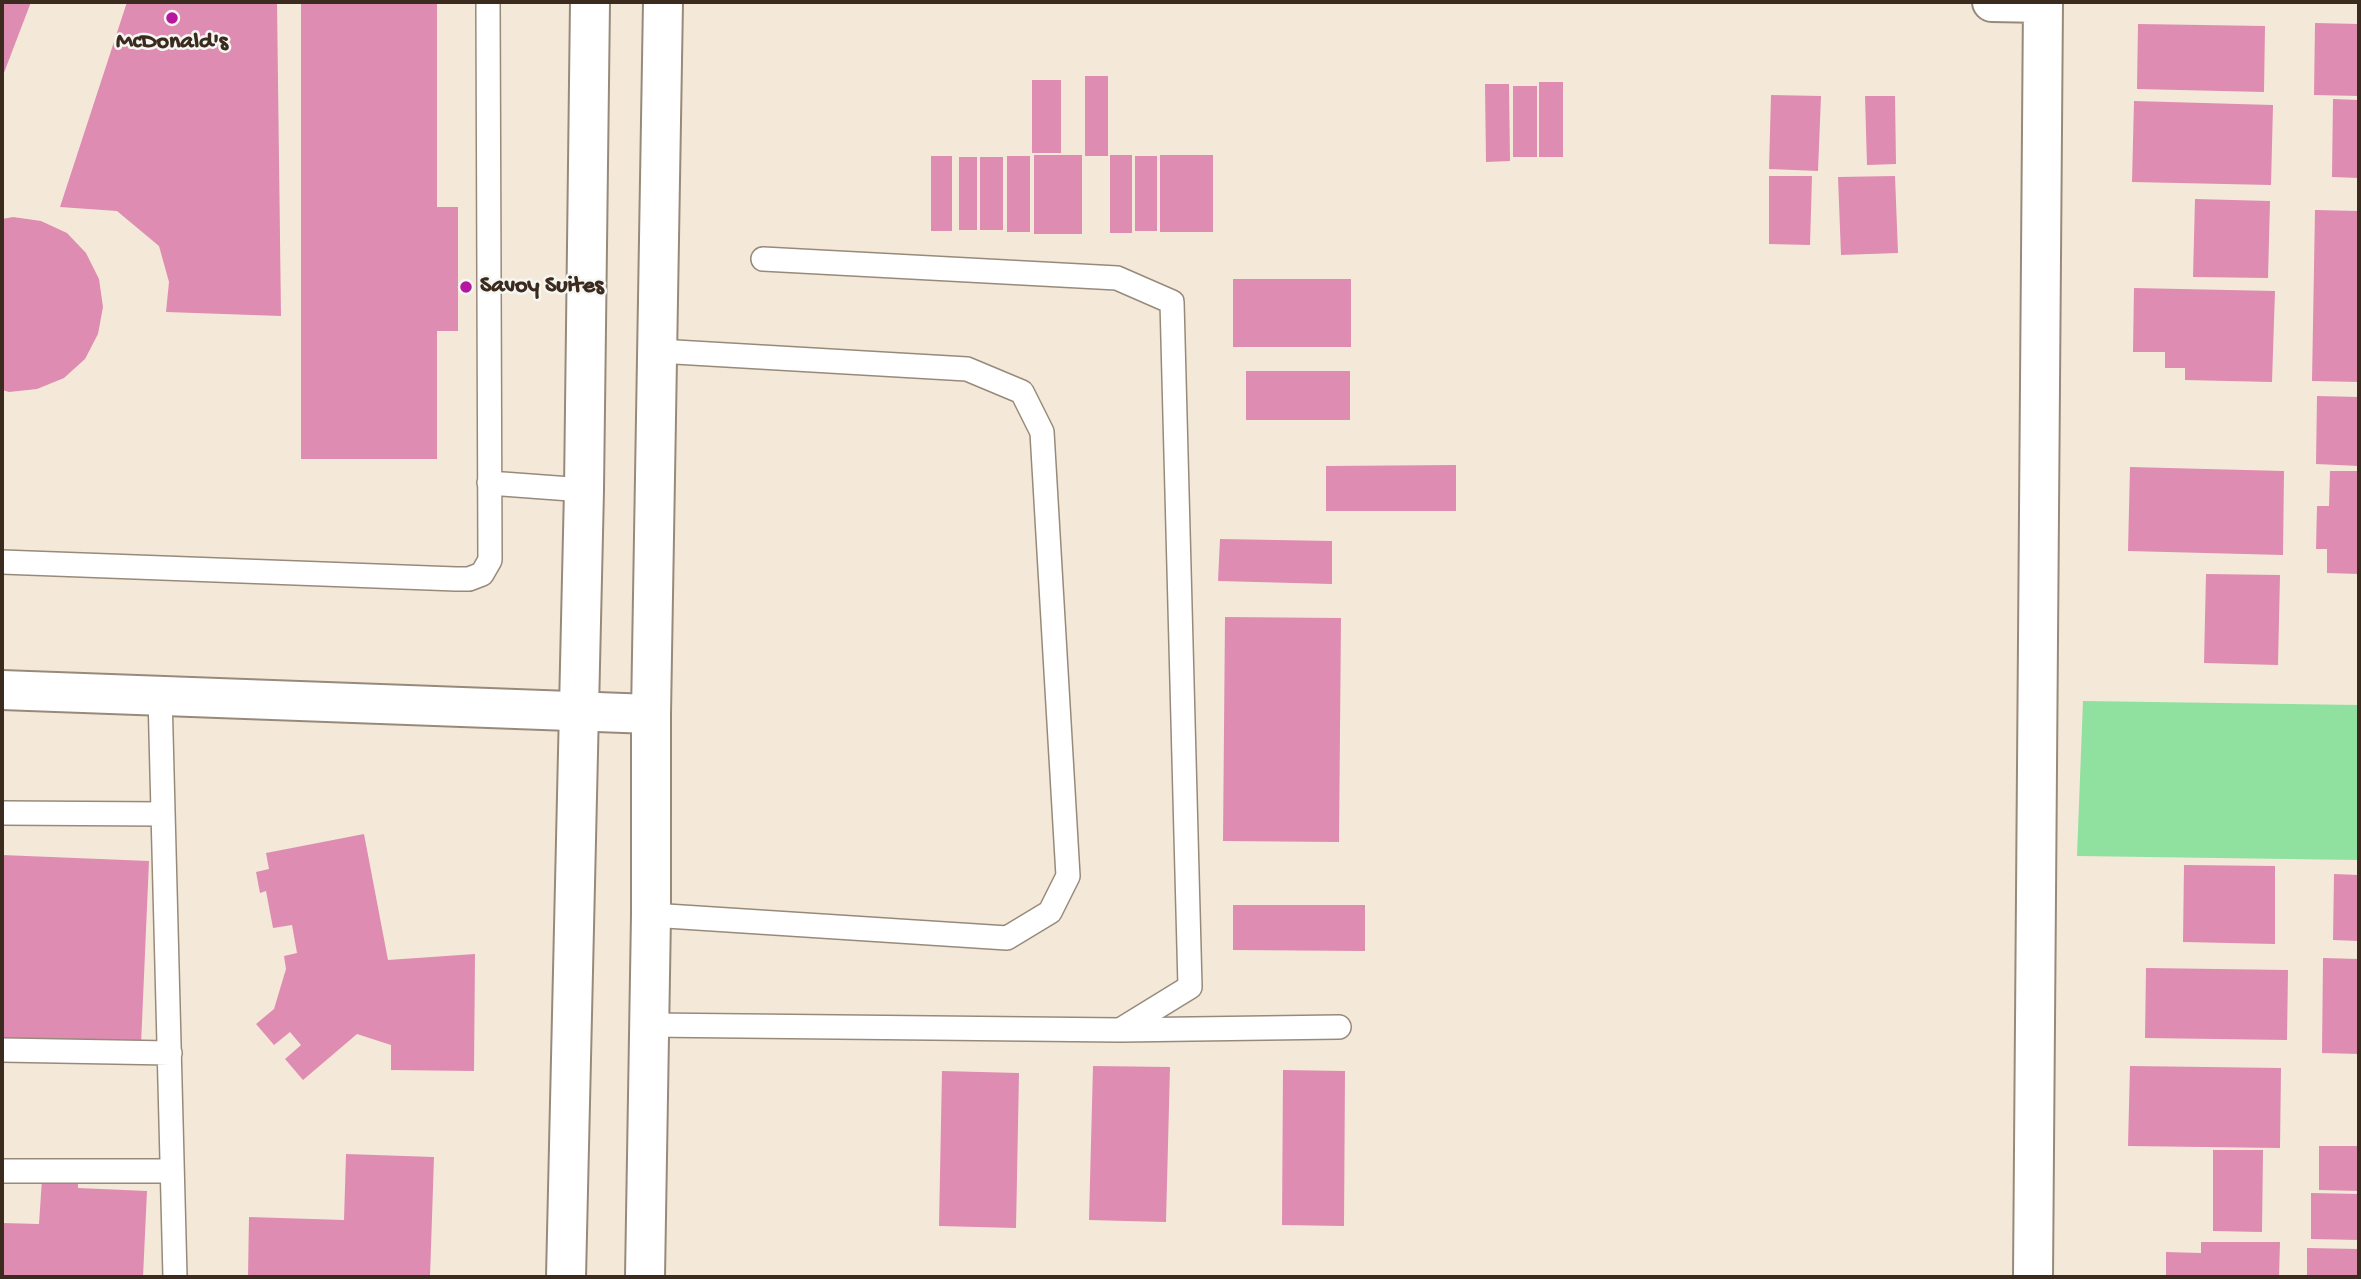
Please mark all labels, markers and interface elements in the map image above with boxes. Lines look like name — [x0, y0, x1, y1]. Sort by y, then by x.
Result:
marker: McDonald's — [164, 10, 180, 26]
place label: McDonald's — [116, 29, 228, 57]
place label: Savoy Suites — [480, 273, 604, 301]
marker: Savoy Suites — [458, 279, 474, 295]

